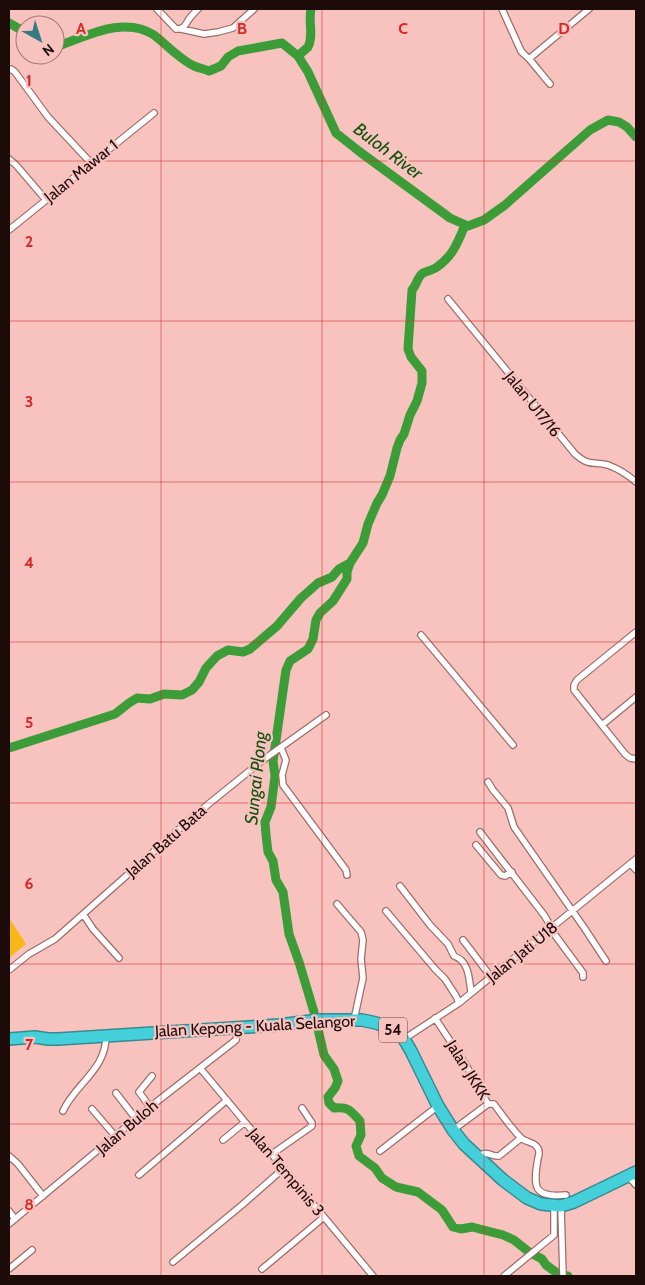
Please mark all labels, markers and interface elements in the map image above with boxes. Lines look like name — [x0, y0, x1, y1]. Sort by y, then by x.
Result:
north arrow — [15, 15, 65, 65]
text: A — [76, 19, 86, 38]
text: B — [237, 19, 247, 38]
text: C — [398, 19, 408, 38]
text: D — [558, 19, 570, 38]
text: N — [39, 40, 58, 60]
text: 1 — [26, 71, 32, 90]
water label: Buloh River — [349, 118, 428, 185]
street label: Jalan Mawar 1 — [40, 136, 122, 207]
text: 2 — [25, 232, 33, 251]
street label: Jalan U17/16 — [500, 367, 565, 441]
text: 3 — [25, 392, 33, 411]
text: 4 — [24, 553, 34, 572]
text: 5 — [25, 713, 33, 732]
water label: Sungai Plong — [240, 729, 272, 826]
street label: Jalan Batu Bata — [121, 801, 210, 882]
text: 6 — [25, 874, 34, 893]
street label: Jalan Jati U18 — [482, 918, 561, 987]
street label: Jalan Kepong - Kuala Selangor — [153, 1011, 357, 1041]
road number: 54 — [379, 1018, 407, 1042]
text: 7 — [25, 1035, 34, 1054]
street label: Jalan JKKK — [442, 1036, 494, 1103]
street label: Jalan Buloh — [92, 1096, 162, 1159]
street label: Jalan Tempinis 3 — [243, 1124, 328, 1220]
text: 8 — [24, 1195, 34, 1214]

